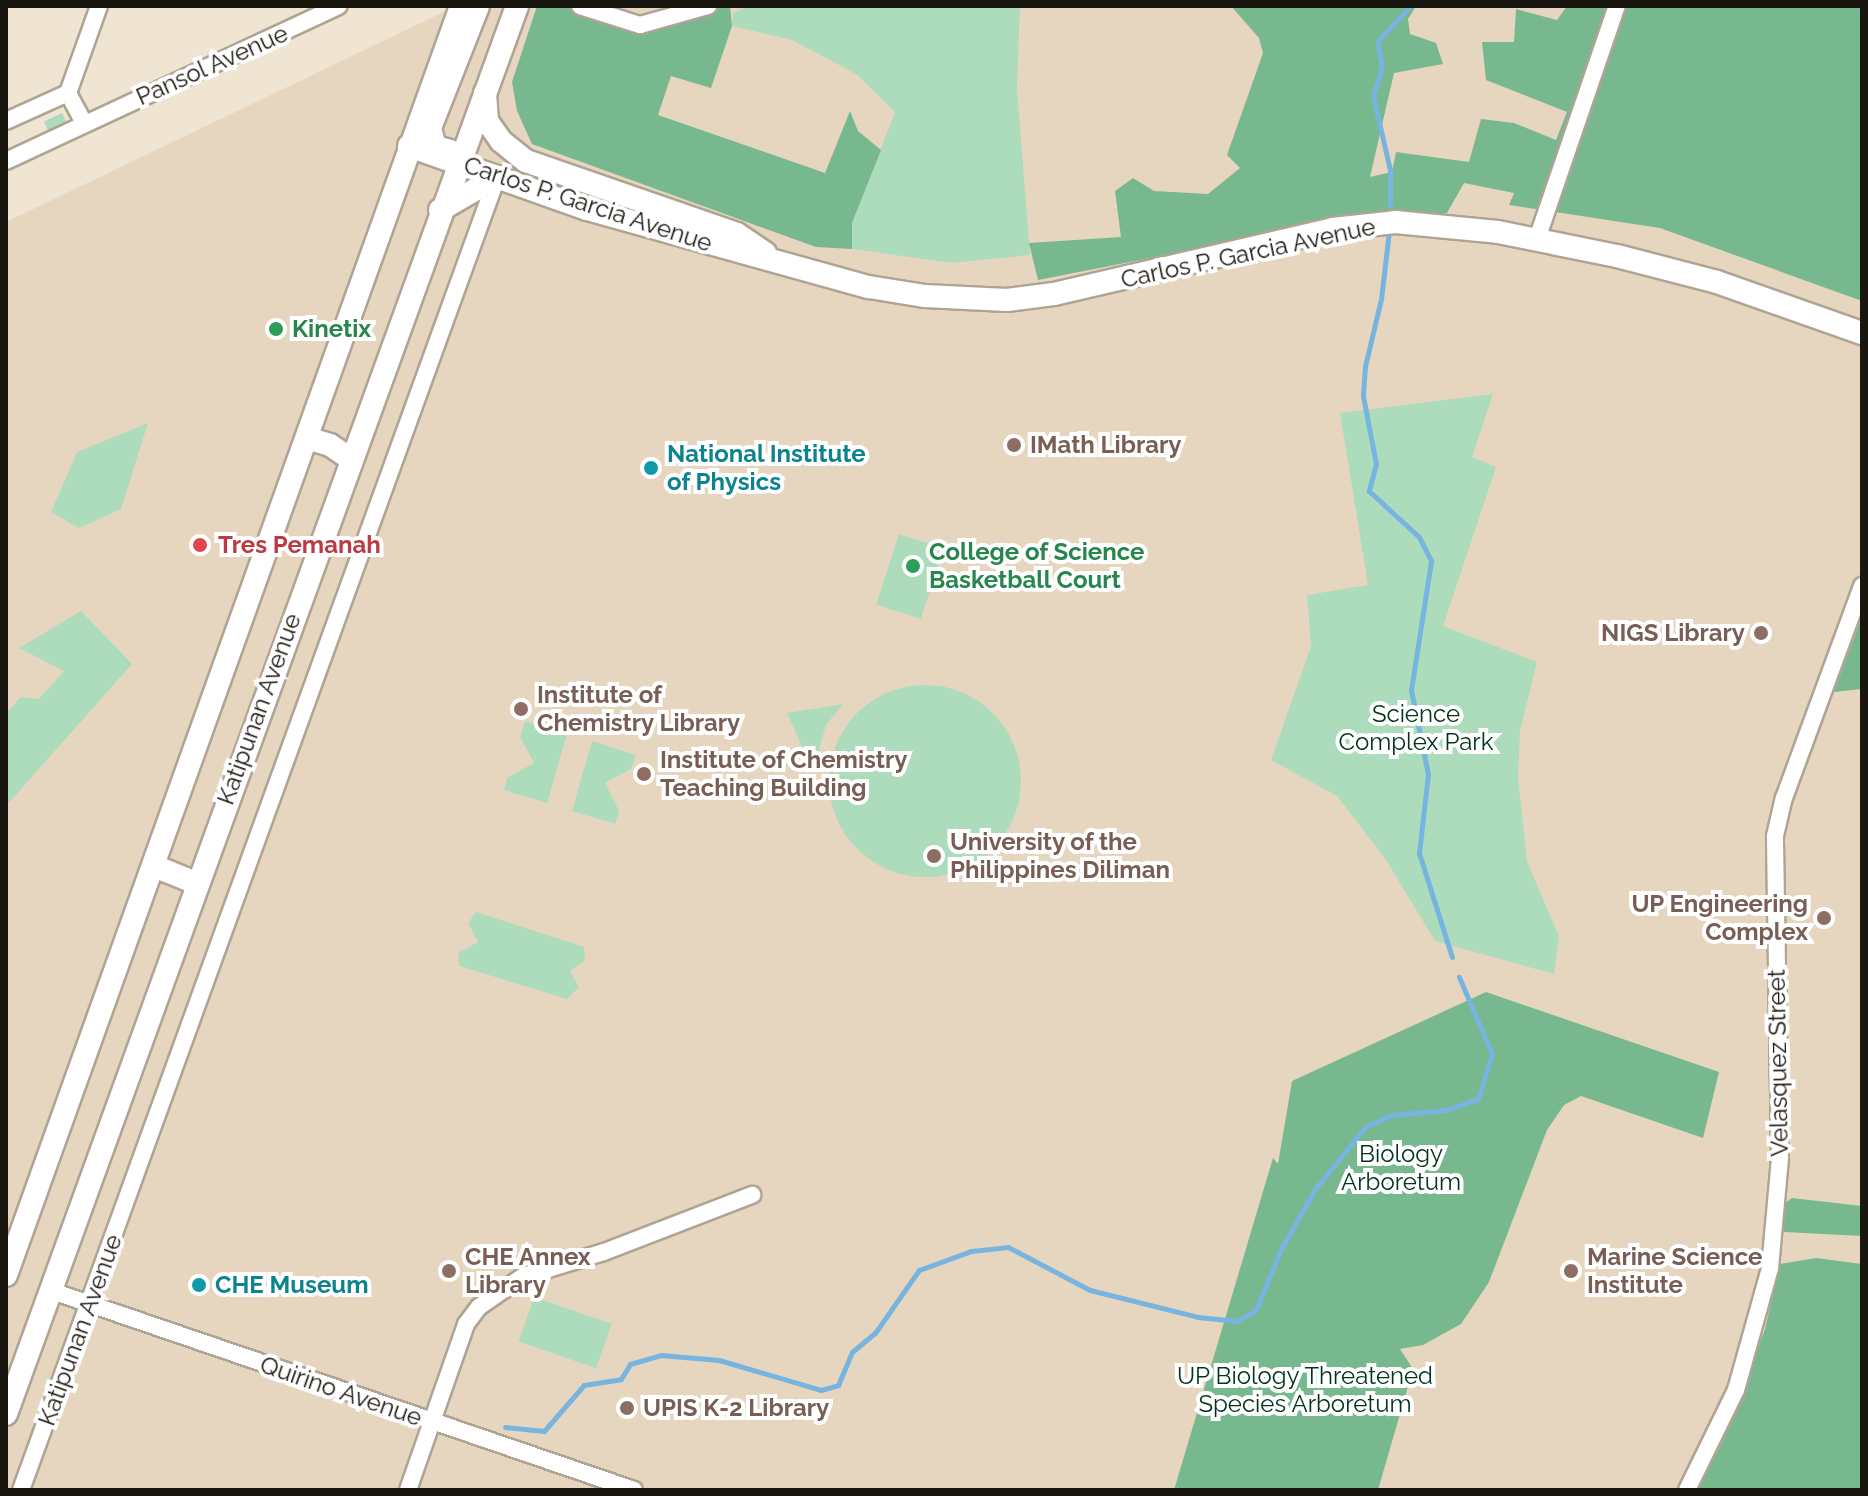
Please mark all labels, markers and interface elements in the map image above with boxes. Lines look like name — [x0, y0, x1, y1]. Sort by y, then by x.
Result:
street label: Pansol Avenue — [131, 18, 293, 112]
street label: Carlos P. Garcia Avenue — [460, 150, 716, 258]
street label: Carlos P. Garcia Avenue — [1118, 212, 1378, 294]
place label: Kinetix — [292, 315, 371, 343]
marker: Kinetix — [267, 320, 285, 338]
place label: IMath Library — [1030, 431, 1181, 459]
marker: IMath Library — [1005, 436, 1023, 454]
place label: National Institute of Physics — [667, 440, 866, 496]
marker: National Institute of Physics — [642, 459, 660, 477]
place label: Tres Pemanah — [218, 531, 381, 559]
marker: Tres Pemanah — [189, 534, 211, 556]
place label: College of Science Basketball Court — [929, 538, 1145, 594]
marker: College of Science Basketball Court — [904, 557, 922, 575]
street label: Katipunan Avenue — [211, 609, 307, 809]
place label: NIGS Library — [1601, 619, 1745, 647]
marker: NIGS Library — [1752, 624, 1770, 642]
place label: Institute of Chemistry Library — [537, 681, 741, 737]
marker: Institute of Chemistry Library — [512, 700, 530, 718]
park label: Science Complex Park — [1339, 700, 1493, 756]
place label: Institute of Chemistry Teaching Building — [660, 746, 908, 802]
marker: Institute of Chemistry Teaching Building — [635, 765, 653, 783]
place label: University of the Philippines Diliman — [950, 828, 1170, 884]
marker: University of the Philippines Diliman — [925, 847, 943, 865]
place label: UP Engineering Complex — [1631, 890, 1808, 946]
marker: UP Engineering Complex — [1815, 909, 1833, 927]
street label: Velasquez Street — [1762, 969, 1794, 1157]
park label: Biology Arboretum — [1341, 1140, 1461, 1196]
street label: Katipunan Avenue — [32, 1230, 128, 1430]
place label: CHE Annex Library — [465, 1243, 591, 1299]
place label: Marine Science Institute — [1587, 1243, 1762, 1299]
marker: CHE Annex Library — [440, 1262, 458, 1280]
marker: Marine Science Institute — [1562, 1262, 1580, 1280]
place label: CHE Museum — [215, 1271, 369, 1299]
marker: CHE Museum — [190, 1276, 208, 1294]
street label: Quirino Avenue — [256, 1350, 426, 1432]
park label: UP Biology Threatened Species Arboretum — [1176, 1362, 1434, 1418]
place label: UPIS K-2 Library — [643, 1394, 829, 1422]
marker: UPIS K-2 Library — [618, 1399, 636, 1417]

